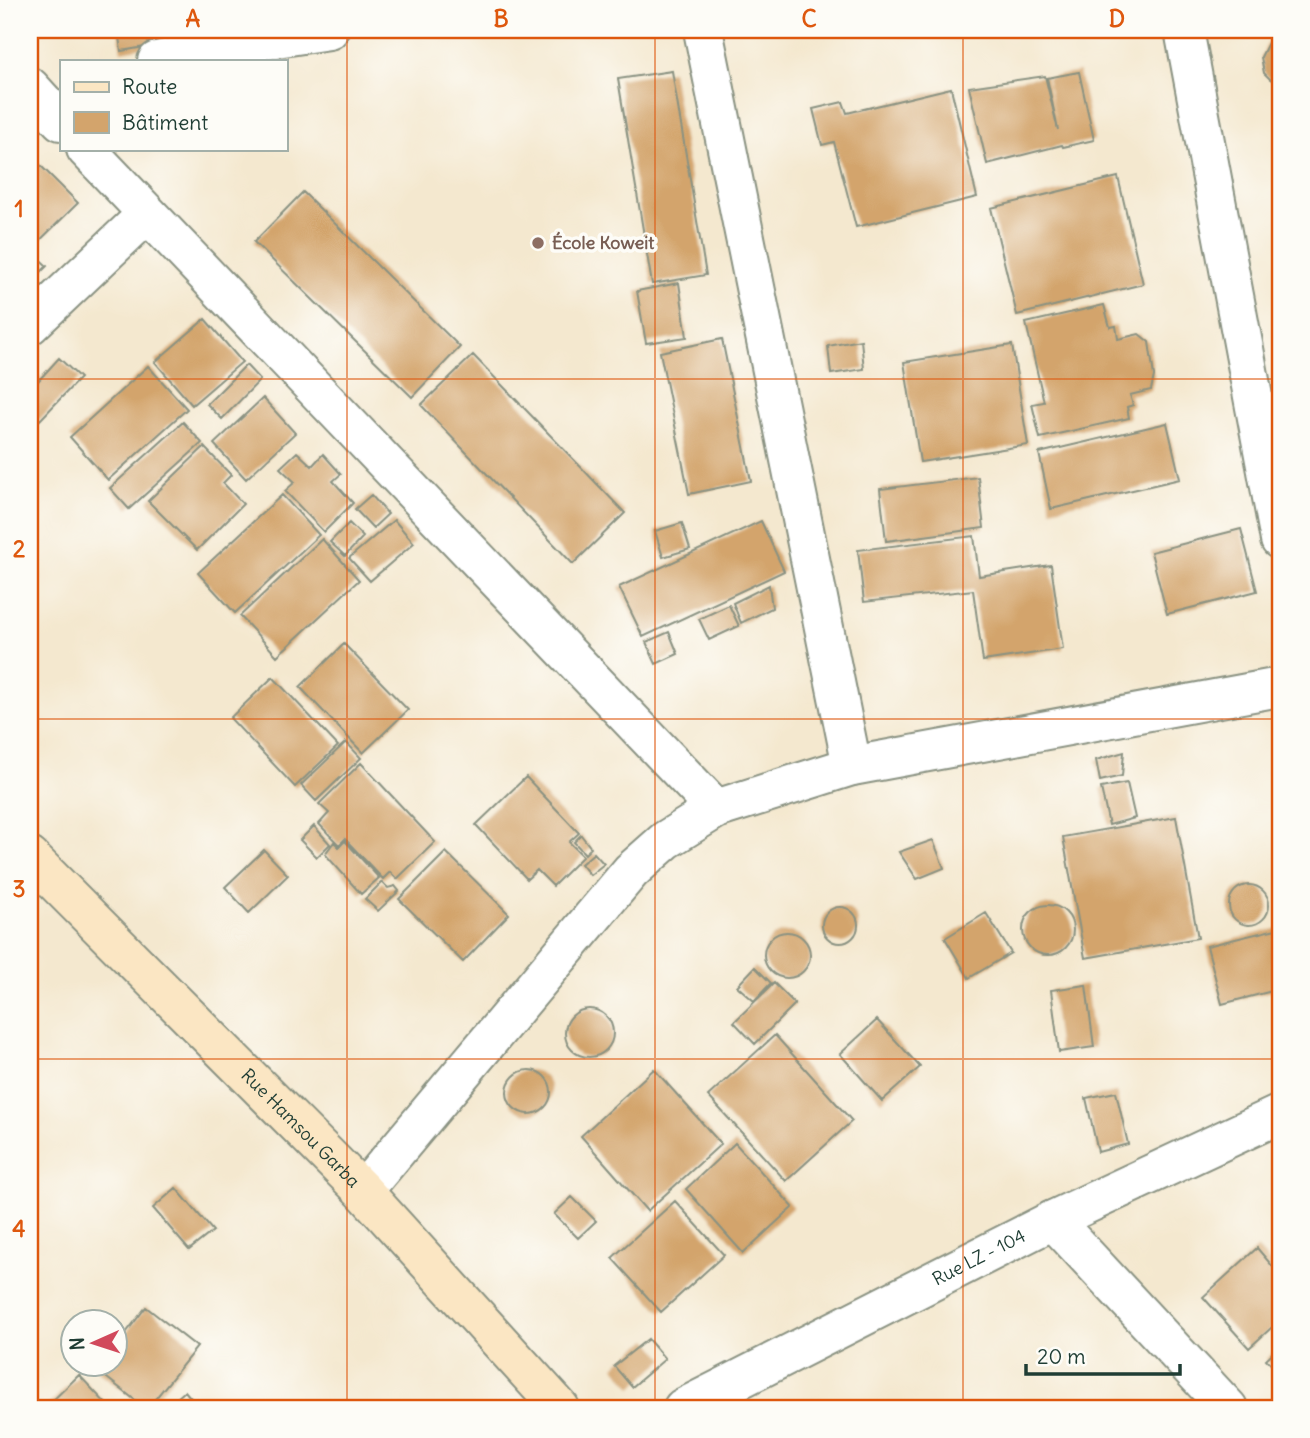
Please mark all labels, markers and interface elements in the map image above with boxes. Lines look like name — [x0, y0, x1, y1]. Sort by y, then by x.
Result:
text: A — [186, 4, 201, 33]
text: B — [493, 4, 509, 33]
text: C — [801, 4, 817, 33]
text: D — [1109, 4, 1125, 33]
legend — [60, 60, 287, 150]
text: Route — [122, 73, 177, 100]
text: Bâtiment — [122, 109, 208, 136]
text: 1 — [14, 194, 24, 223]
place label: École Koweit — [552, 231, 655, 254]
marker: École Koweit — [530, 235, 546, 251]
text: 2 — [13, 534, 26, 563]
text: 3 — [12, 874, 26, 903]
street label: Rue Hamsou Garba — [237, 1064, 365, 1192]
text: 4 — [12, 1214, 26, 1243]
street label: Rue LZ - 104 — [928, 1224, 1029, 1290]
north arrow — [60, 1308, 130, 1378]
scale bar — [1026, 1333, 1180, 1377]
text: N — [65, 1337, 89, 1351]
text: 20 m — [1037, 1343, 1086, 1370]

